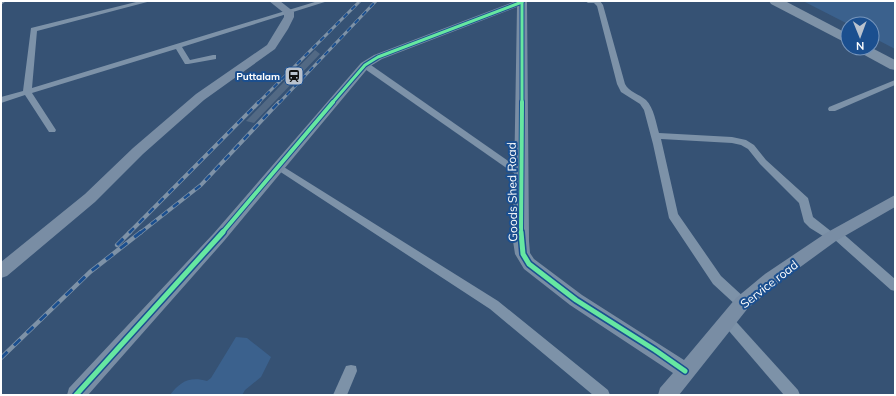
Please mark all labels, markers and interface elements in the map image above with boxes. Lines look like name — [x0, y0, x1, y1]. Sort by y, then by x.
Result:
north arrow — [840, 16, 880, 56]
text: N — [856, 39, 864, 53]
station icon: Puttalam — [283, 65, 305, 87]
place label: Puttalam — [236, 70, 280, 83]
street label: Goods Shed Road — [504, 142, 520, 242]
street label: Service road — [737, 257, 801, 311]

